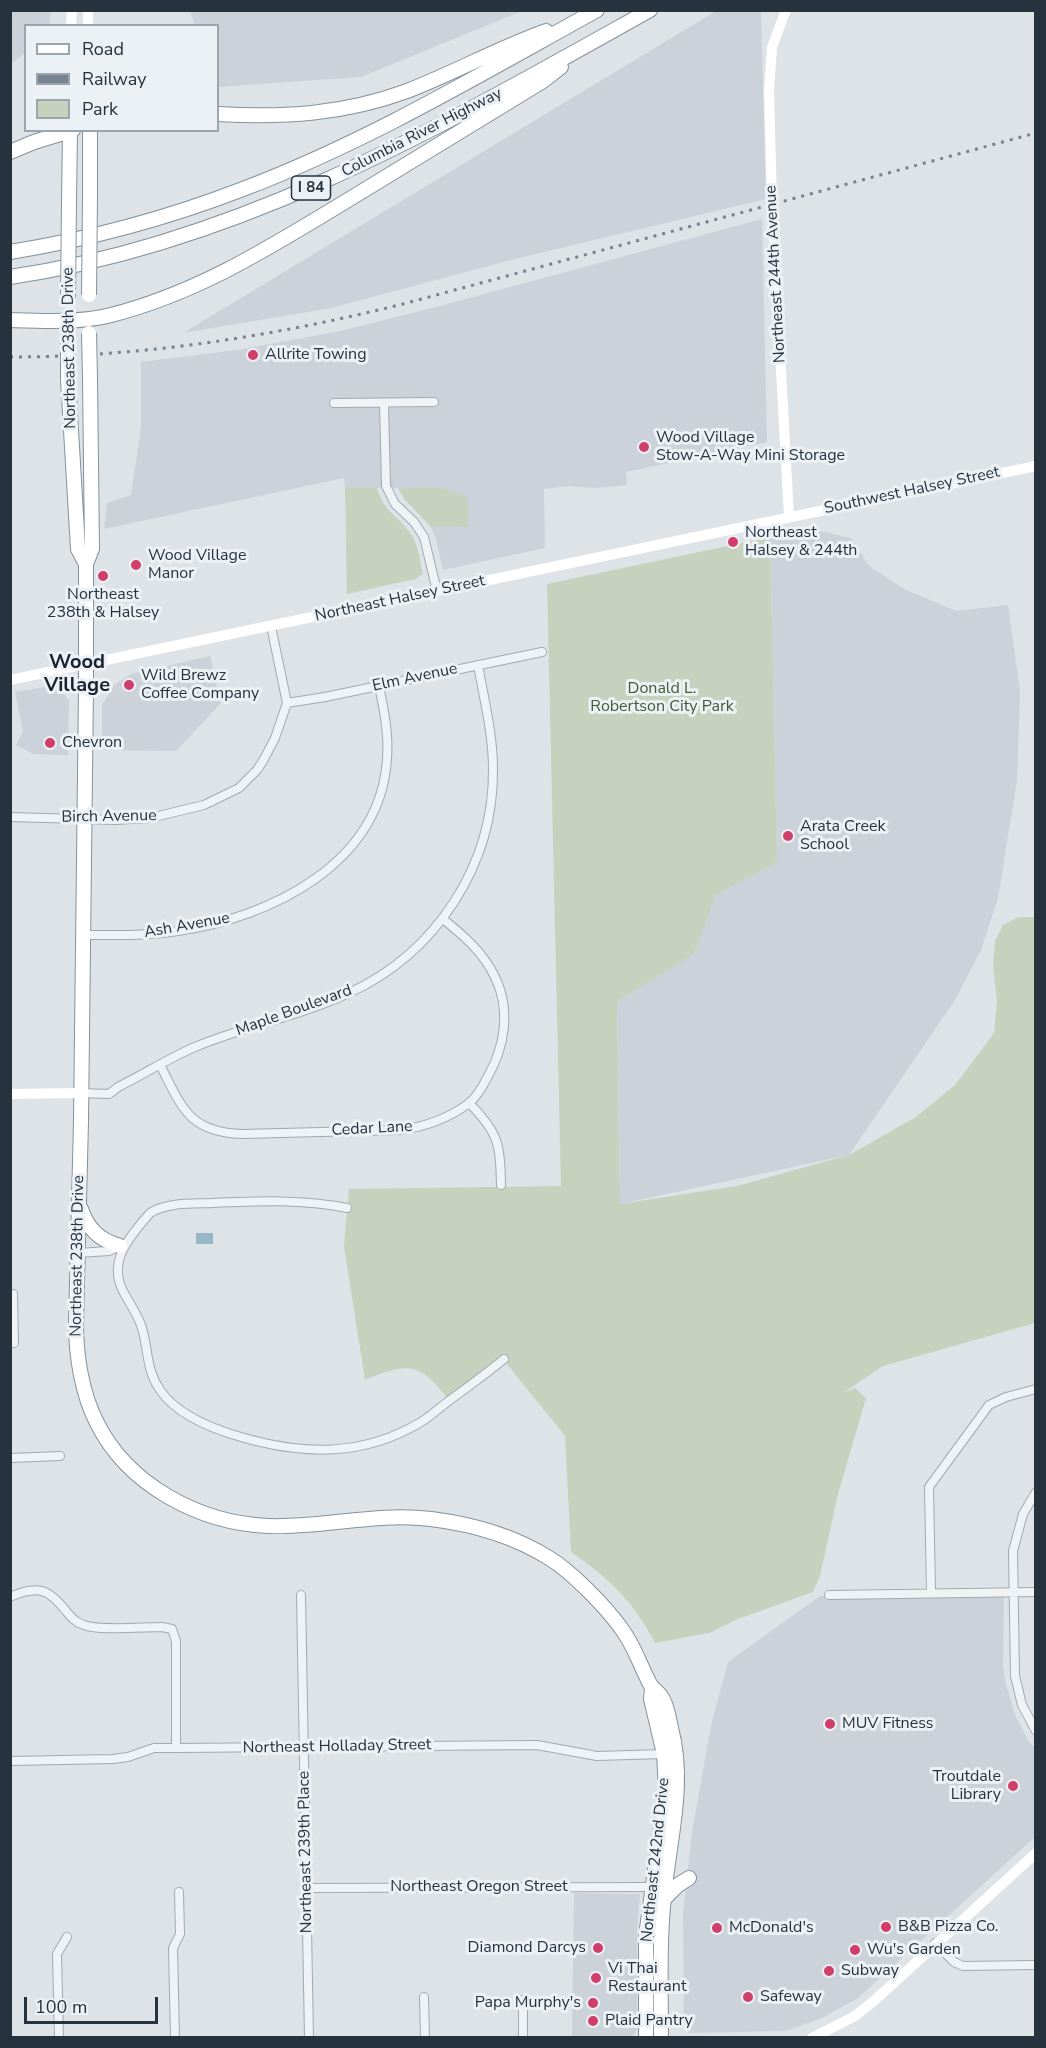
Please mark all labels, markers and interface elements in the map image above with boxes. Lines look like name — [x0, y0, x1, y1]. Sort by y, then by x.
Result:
legend — [24, 24, 219, 132]
text: Road — [82, 37, 124, 61]
text: Railway — [82, 67, 147, 91]
street label: Columbia River Highway — [339, 84, 505, 182]
text: Park — [82, 97, 118, 121]
road number: I 84 — [292, 176, 330, 200]
street label: Northeast 244th Avenue — [762, 185, 790, 363]
street label: Northeast 238th Drive — [59, 267, 81, 429]
place label: Allrite Towing — [265, 345, 367, 365]
marker: Allrite Towing — [246, 348, 260, 362]
place label: Wood Village Stow-A-Way Mini Storage — [656, 428, 845, 466]
marker: Wood Village Stow-A-Way Mini Storage — [637, 440, 651, 454]
street label: Southwest Halsey Street — [823, 463, 1001, 519]
place label: Northeast Halsey & 244th — [745, 523, 857, 561]
marker: Northeast Halsey & 244th — [726, 535, 740, 549]
place label: Wood Village Manor — [148, 546, 246, 584]
marker: Wood Village Manor — [129, 558, 143, 572]
marker: Northeast 238th & Halsey — [96, 569, 110, 583]
street label: Northeast Halsey Street — [313, 572, 487, 626]
place label: Northeast 238th & Halsey — [47, 585, 159, 623]
district label: Wood Village — [44, 651, 110, 698]
street label: Elm Avenue — [371, 660, 459, 696]
place label: Wild Brewz Coffee Company — [141, 666, 259, 704]
marker: Wild Brewz Coffee Company — [122, 678, 136, 692]
park label: Donald L. Robertson City Park — [590, 679, 734, 717]
place label: Chevron — [62, 733, 122, 753]
marker: Chevron — [43, 736, 57, 750]
street label: Birch Avenue — [61, 807, 157, 827]
place label: Arata Creek School — [800, 817, 885, 855]
marker: Arata Creek School — [781, 829, 795, 843]
street label: Ash Avenue — [143, 909, 231, 943]
street label: Maple Boulevard — [233, 981, 355, 1041]
street label: Cedar Lane — [331, 1117, 413, 1141]
street label: Northeast 238th Drive — [67, 1175, 89, 1337]
place label: MUV Fitness — [842, 1714, 934, 1734]
marker: MUV Fitness — [823, 1717, 837, 1731]
street label: Northeast Holladay Street — [243, 1736, 431, 1758]
place label: Troutdale Library — [933, 1767, 1001, 1805]
street label: Northeast 239th Place — [295, 1771, 317, 1933]
street label: Northeast 242nd Drive — [638, 1777, 674, 1943]
marker: Troutdale Library — [1006, 1779, 1020, 1793]
street label: Northeast Oregon Street — [390, 1877, 568, 1897]
place label: B&B Pizza Co. — [898, 1917, 998, 1937]
place label: McDonald's — [729, 1918, 814, 1938]
marker: B&B Pizza Co. — [879, 1920, 893, 1934]
marker: McDonald's — [710, 1921, 724, 1935]
place label: Diamond Darcys — [468, 1938, 586, 1958]
place label: Wu's Garden — [867, 1940, 961, 1960]
marker: Diamond Darcys — [591, 1941, 605, 1955]
marker: Wu's Garden — [848, 1943, 862, 1957]
place label: Vi Thai Restaurant — [608, 1959, 687, 1997]
place label: Subway — [841, 1961, 899, 1981]
marker: Subway — [822, 1964, 836, 1978]
marker: Vi Thai Restaurant — [589, 1971, 603, 1985]
scale bar — [27, 1985, 160, 2023]
place label: Safeway — [760, 1987, 822, 2007]
marker: Safeway — [741, 1990, 755, 2004]
place label: Papa Murphy's — [475, 1993, 581, 2013]
text: 100 m — [35, 1995, 87, 2019]
marker: Papa Murphy's — [586, 1996, 600, 2010]
place label: Plaid Pantry — [605, 2011, 693, 2031]
marker: Plaid Pantry — [586, 2014, 600, 2028]

